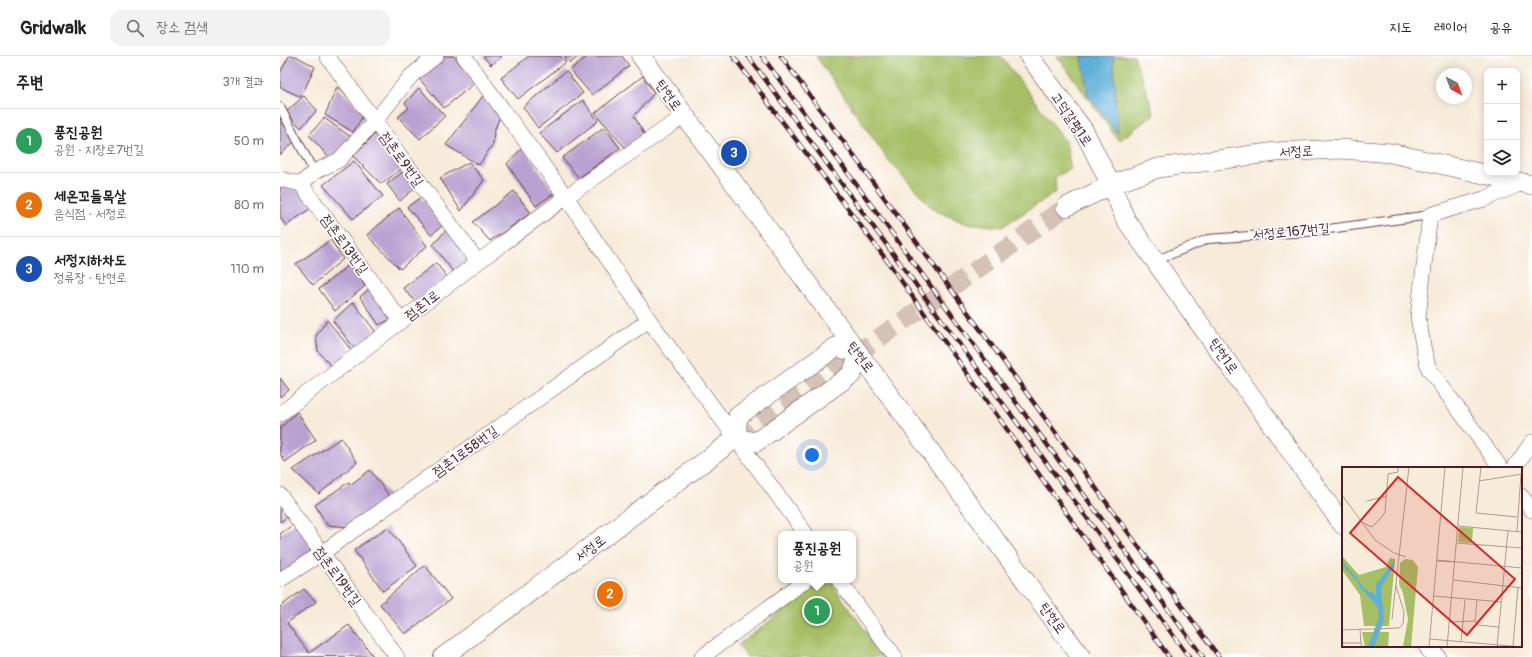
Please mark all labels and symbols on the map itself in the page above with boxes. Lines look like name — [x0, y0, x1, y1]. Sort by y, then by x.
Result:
north arrow — [1436, 68, 1472, 104]
street label: 탄현로 — [652, 77, 685, 114]
street label: 고덕갈평1로 — [1047, 89, 1096, 150]
street label: 점촌로9번길 — [376, 129, 428, 191]
pin: 3 — [721, 138, 747, 168]
street label: 서정로 — [1279, 142, 1313, 161]
street label: 점촌로13번길 — [317, 211, 372, 278]
street label: 서정로167번길 — [1252, 220, 1331, 243]
street label: 점촌1로 — [402, 287, 443, 324]
street label: 탄현1로 — [1205, 335, 1242, 377]
street label: 탄현로 — [844, 339, 878, 376]
street label: 점촌1로58번길 — [429, 422, 502, 481]
your location — [802, 445, 822, 465]
inset map — [1342, 467, 1522, 647]
street label: 서정로 — [572, 531, 609, 565]
street label: 점촌로19번길 — [310, 543, 365, 610]
pin: 2 — [597, 579, 623, 609]
pin: 1 — [804, 596, 830, 626]
street label: 탄현로 — [1036, 600, 1069, 637]

